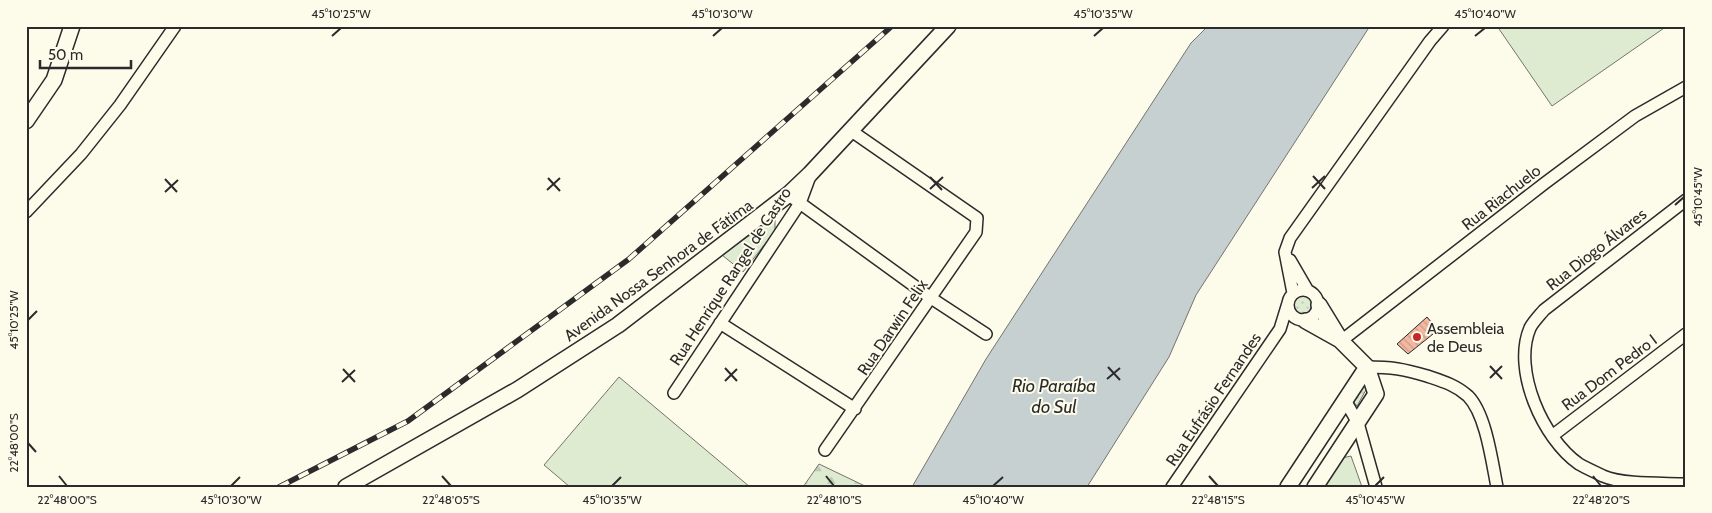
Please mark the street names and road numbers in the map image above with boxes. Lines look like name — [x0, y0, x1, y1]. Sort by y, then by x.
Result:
street label: Rua Riachuelo — [1458, 161, 1545, 234]
street label: Rua Henrique Rangel de Castro — [666, 184, 795, 369]
street label: Avenida Nossa Senhora de Fátima — [560, 195, 757, 345]
street label: Rua Diogo Álvares — [1542, 204, 1650, 294]
street label: Rua Darwin Felix — [853, 275, 932, 379]
street label: Rua Eufrásio Fernandes — [1162, 329, 1265, 470]
street label: Rua Dom Pedro I — [1558, 330, 1661, 414]

